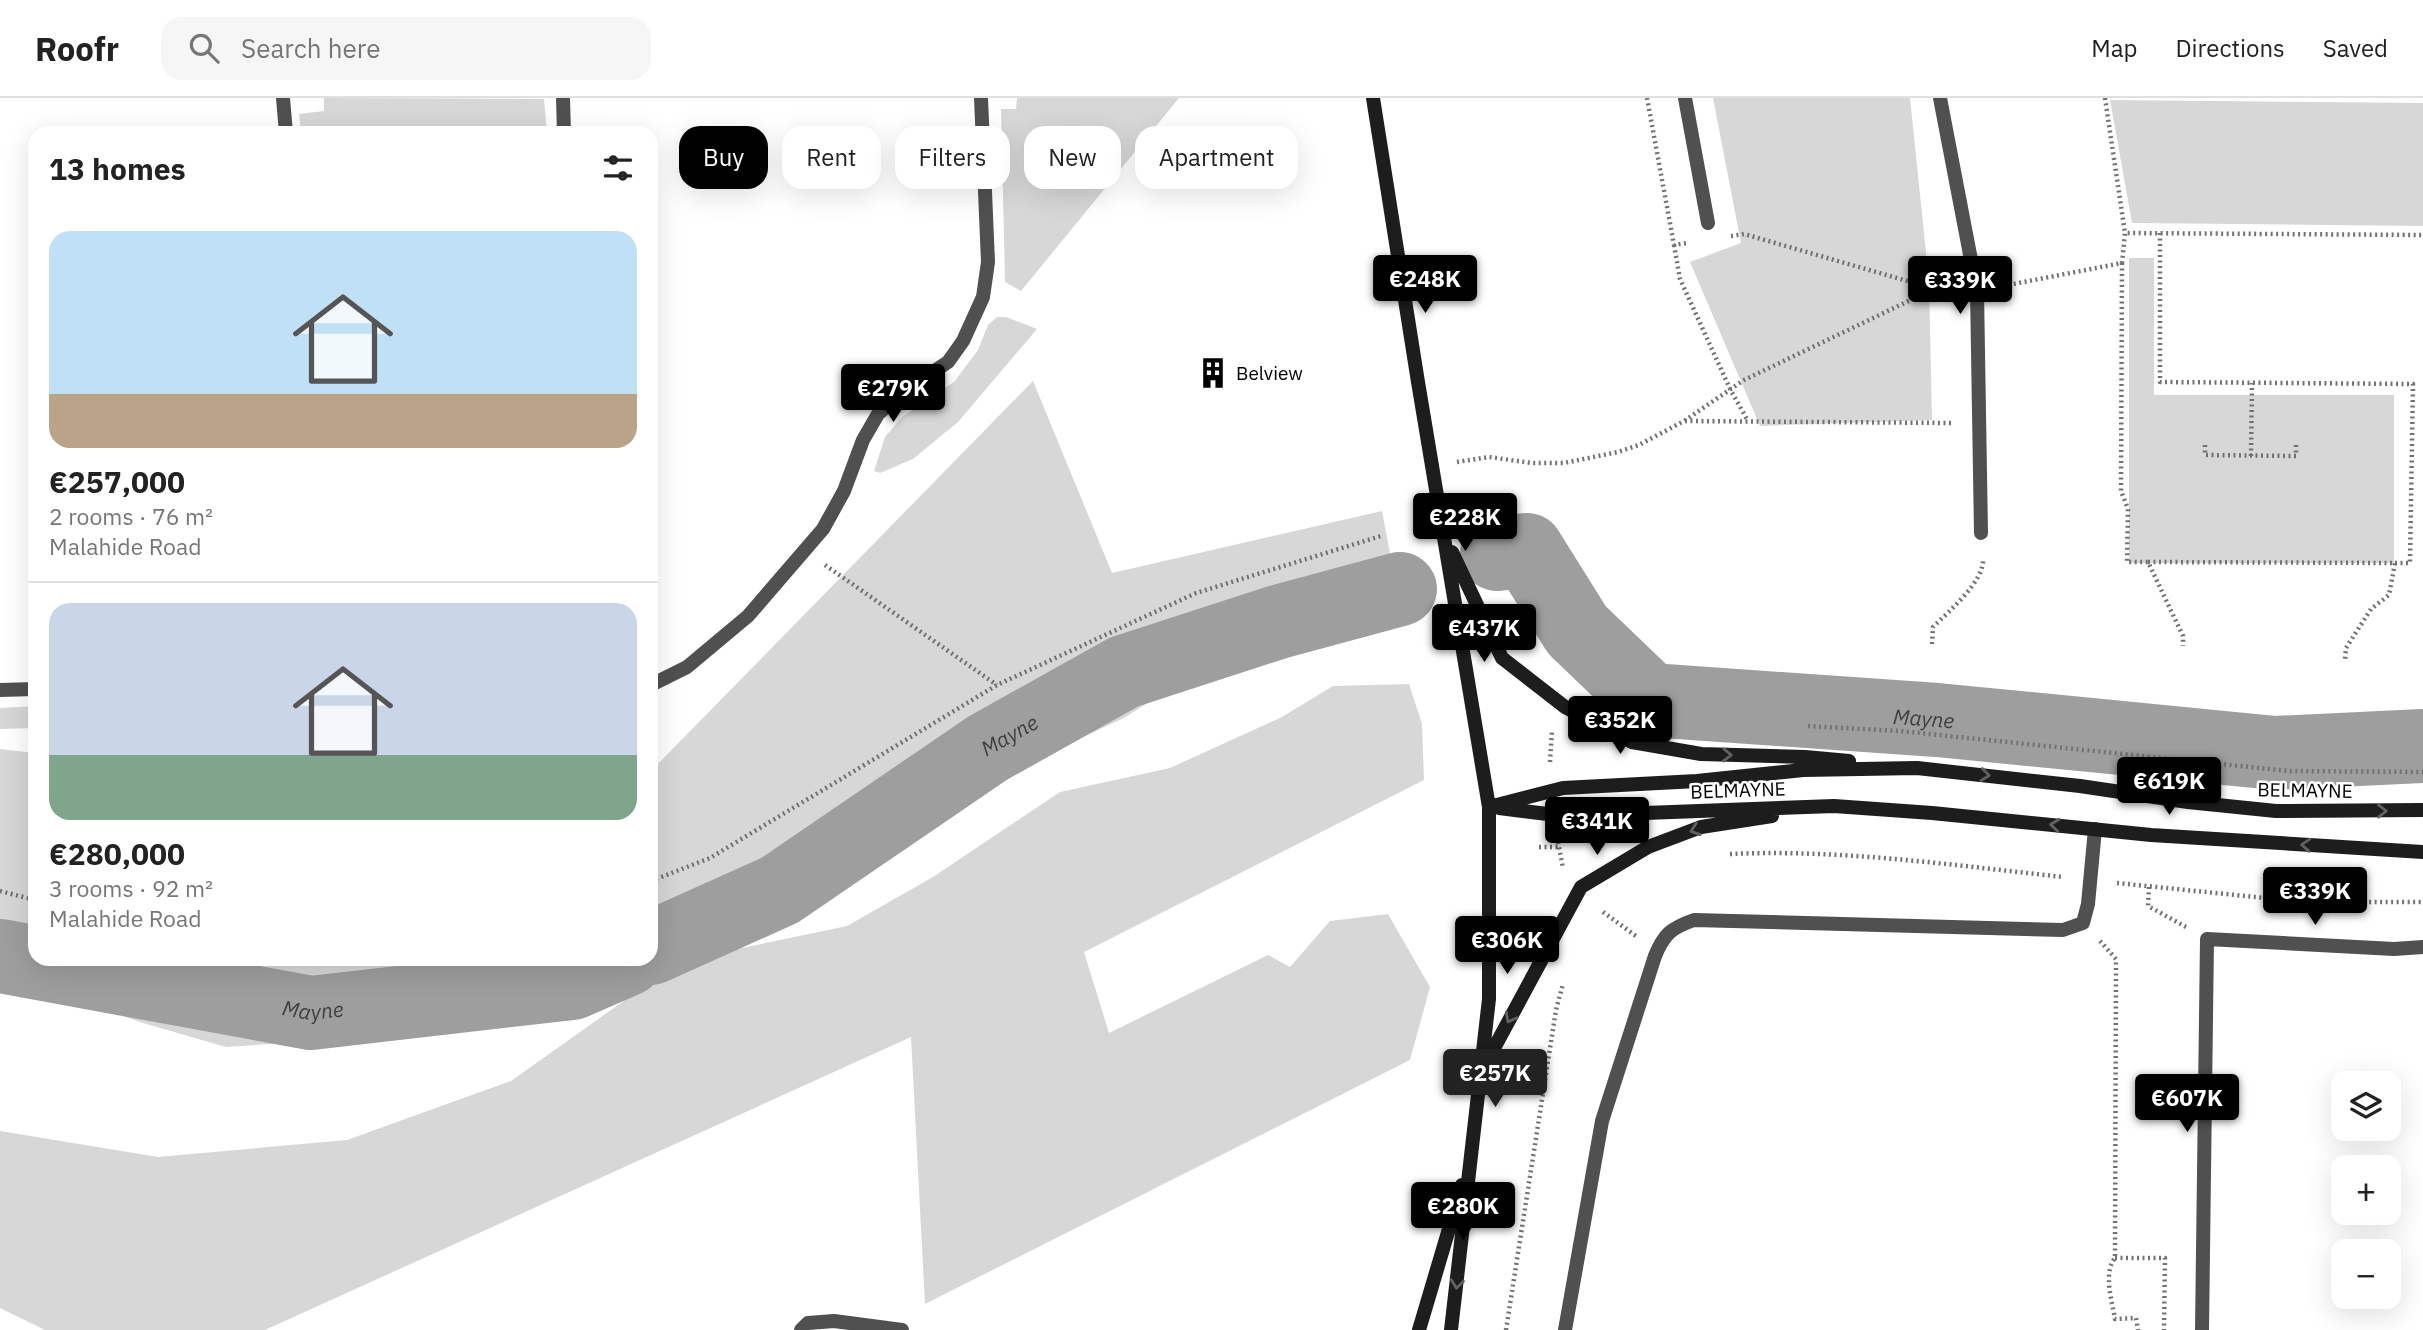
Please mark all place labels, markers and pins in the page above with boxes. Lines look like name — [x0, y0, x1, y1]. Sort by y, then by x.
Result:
pin: €248K — [1376, 256, 1474, 315]
pin: €339K — [1911, 256, 2009, 316]
building icon: Belview — [1196, 356, 1230, 390]
place label: Belview — [1236, 361, 1303, 385]
pin: €279K — [844, 364, 942, 424]
pin: €228K — [1416, 494, 1514, 553]
pin: €437K — [1435, 604, 1533, 664]
pin: €352K — [1571, 696, 1669, 756]
pin: €619K — [2120, 758, 2218, 817]
pin: €341K — [1548, 798, 1646, 857]
pin: €339K — [2266, 868, 2364, 927]
pin: €306K — [1458, 916, 1556, 976]
pin: €257K — [1446, 1049, 1544, 1109]
pin: €607K — [2138, 1074, 2236, 1134]
pin: €280K — [1414, 1182, 1512, 1242]

